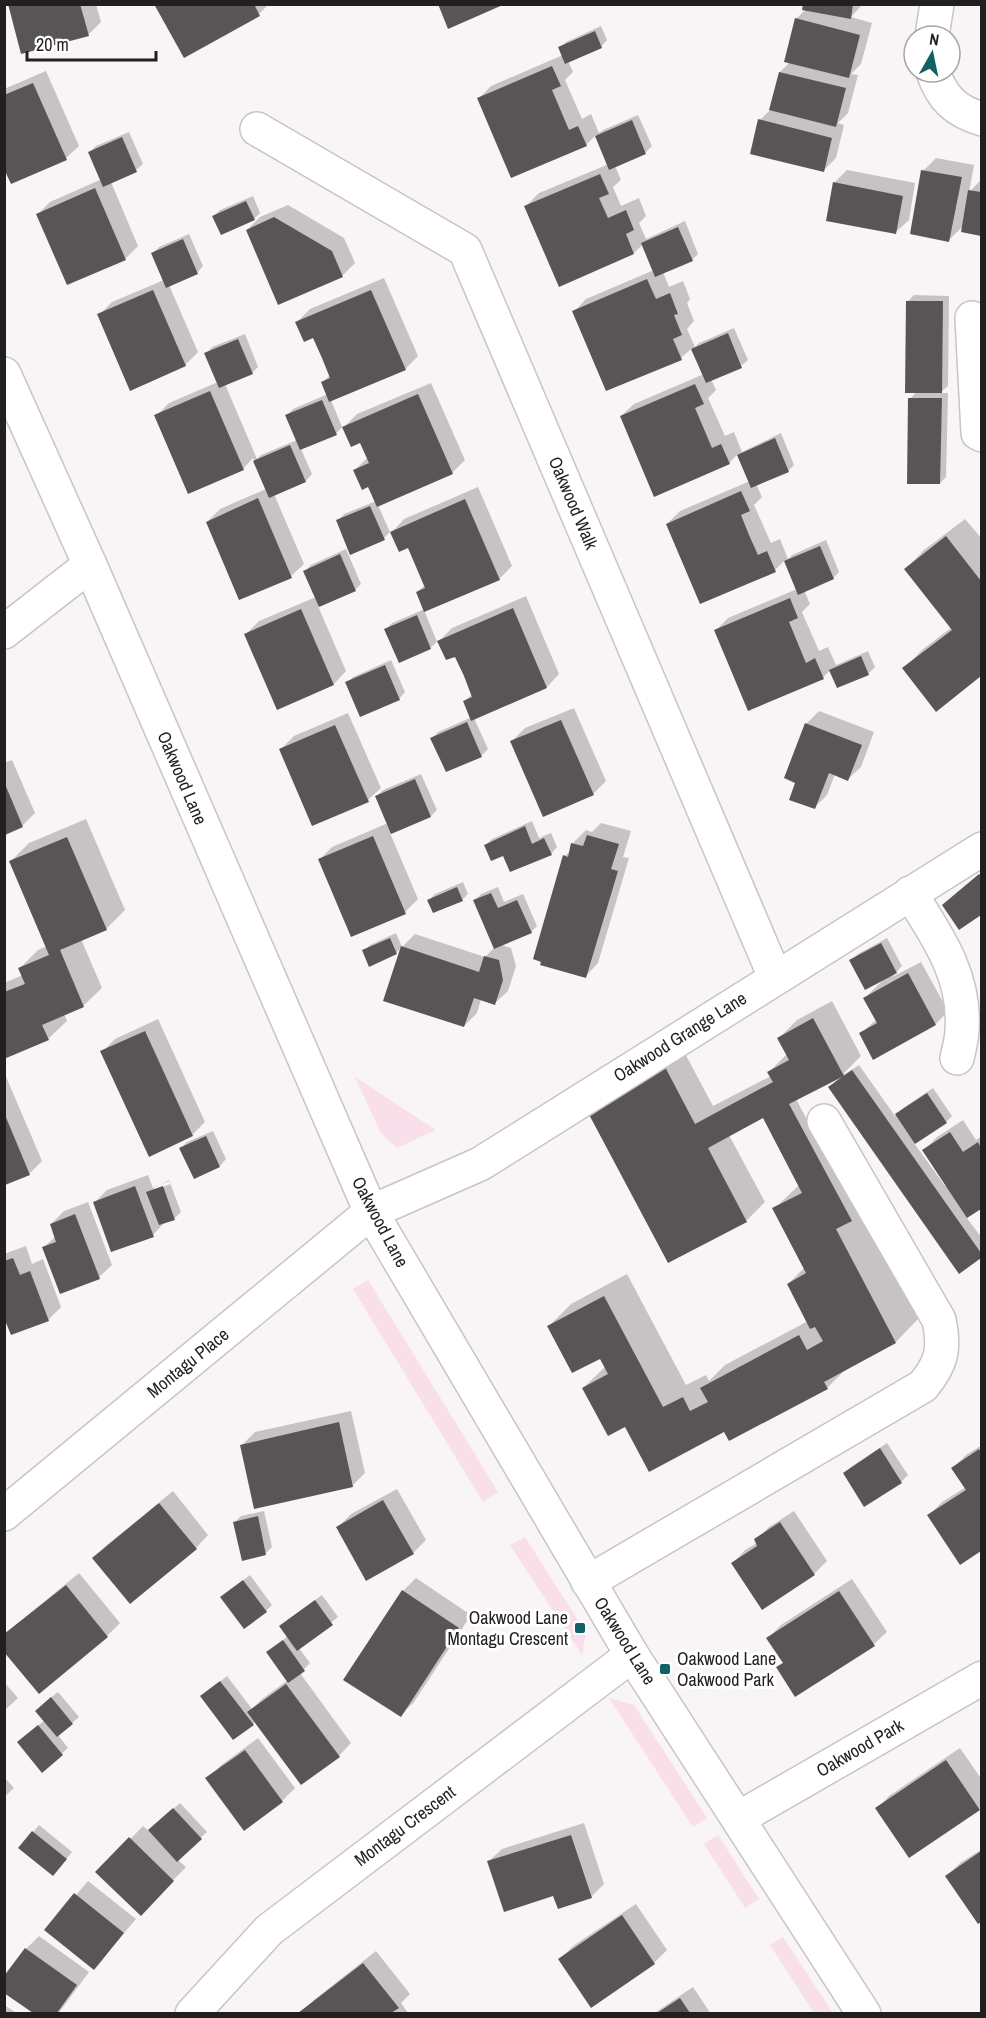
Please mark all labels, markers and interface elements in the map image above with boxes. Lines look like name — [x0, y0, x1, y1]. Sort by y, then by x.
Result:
scale bar — [27, 24, 156, 62]
north arrow — [902, 24, 962, 84]
text: N — [928, 28, 941, 51]
text: 20 m — [36, 32, 69, 57]
street label: Oakwood Walk — [543, 452, 604, 554]
street label: Oakwood Lane — [152, 727, 213, 828]
street label: Oakwood Grange Lane — [608, 986, 751, 1088]
street label: Oakwood Lane — [346, 1172, 415, 1271]
street label: Montagu Place — [142, 1322, 234, 1403]
street label: Oakwood Lane — [589, 1592, 662, 1689]
place label: Oakwood Lane Montagu Crescent — [447, 1605, 568, 1651]
marker: Oakwood Lane Montagu Crescent — [573, 1621, 587, 1635]
place label: Oakwood Lane Oakwood Park — [677, 1646, 776, 1692]
marker: Oakwood Lane Oakwood Park — [658, 1662, 672, 1676]
street label: Oakwood Park — [812, 1712, 908, 1783]
street label: Montagu Crescent — [349, 1779, 460, 1872]

